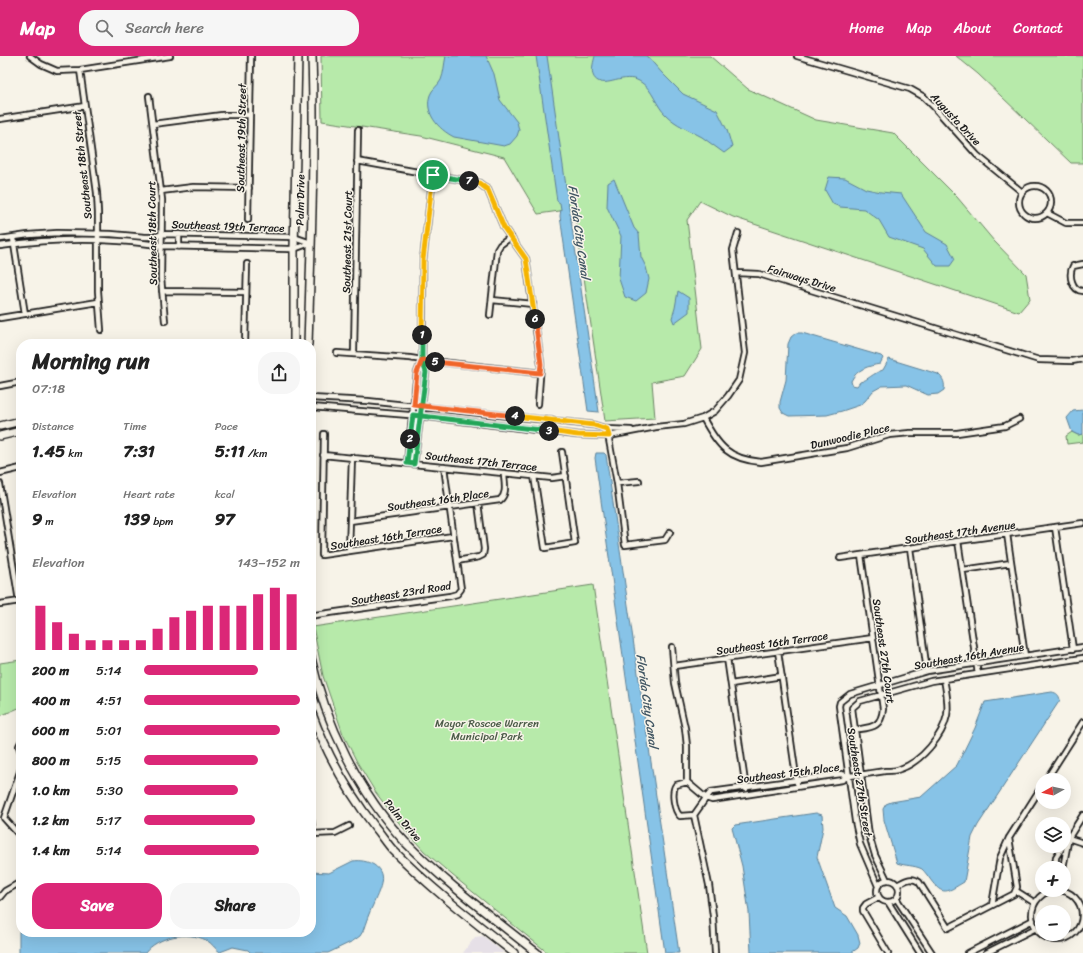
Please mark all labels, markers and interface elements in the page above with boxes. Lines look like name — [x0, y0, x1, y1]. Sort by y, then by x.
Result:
search box — [79, 10, 359, 46]
text: Map — [20, 12, 55, 45]
text: Search here — [125, 15, 204, 41]
text: Home — [849, 16, 884, 41]
text: Map — [906, 16, 932, 41]
text: About — [954, 16, 991, 41]
text: Contact — [1013, 16, 1063, 41]
icon: search — [93, 17, 115, 39]
street label: Southeast 19th Street — [231, 83, 252, 193]
street label: Augusta Drive — [925, 88, 986, 151]
street label: Southeast 18th Street — [67, 109, 98, 220]
pin — [416, 158, 450, 192]
icon: arrive — [422, 164, 444, 186]
pin: 7 — [459, 171, 479, 191]
text: 7 — [466, 171, 472, 190]
street label: Palm Drive — [291, 174, 310, 226]
street label: Southeast 18th Court — [142, 180, 163, 285]
water label: Florida City Canal — [562, 184, 597, 283]
street label: Southeast 21st Court — [337, 190, 358, 294]
street label: Southeast 19th Terrace — [171, 215, 285, 238]
street label: Fairways Drive — [765, 259, 839, 298]
pin: 6 — [525, 309, 545, 329]
text: 6 — [532, 309, 538, 328]
pin: 1 — [412, 325, 432, 345]
text: 1 — [420, 325, 424, 344]
text: Morning run — [32, 342, 150, 381]
button: share — [258, 352, 300, 394]
pin: 5 — [425, 352, 445, 372]
text: 5 — [432, 352, 438, 371]
text: 07:18 — [32, 377, 65, 400]
pin: 4 — [505, 406, 525, 426]
text: 4 — [512, 406, 518, 425]
text: Distance — [32, 417, 74, 436]
text: Time — [123, 417, 147, 436]
text: Pace — [215, 417, 238, 436]
street label: Dunwoodie Place — [809, 418, 892, 455]
pin: 3 — [539, 421, 559, 441]
text: 3 — [546, 421, 552, 440]
pin: 2 — [400, 429, 420, 449]
text: 2 — [407, 429, 413, 448]
text: 1.45 — [32, 436, 65, 466]
text: 7:31 — [123, 436, 155, 466]
text: 5:11 — [215, 436, 245, 466]
text: km — [65, 444, 83, 463]
text: /km — [245, 444, 267, 463]
street label: Southeast 17th Terrace — [424, 446, 539, 477]
street label: Southeast 16th Place — [386, 484, 491, 517]
text: Elevation — [32, 485, 77, 504]
text: Heart rate — [123, 485, 175, 504]
text: kcal — [215, 485, 235, 504]
text: 9 — [32, 504, 42, 534]
text: 139 — [123, 504, 150, 534]
text: 97 — [215, 504, 235, 534]
text: m — [42, 512, 54, 531]
text: bpm — [150, 512, 174, 531]
street label: Southeast 17th Avenue — [904, 515, 1017, 550]
street label: Southeast 16th Terrace — [329, 519, 444, 556]
text: Elevation — [32, 551, 85, 574]
text: 143–152 m — [237, 551, 300, 574]
street label: Southeast 23rd Road — [350, 576, 454, 611]
street label: Southeast 27th Court — [867, 597, 900, 705]
street label: Southeast 16th Terrace — [715, 626, 830, 661]
street label: Southeast 16th Avenue — [913, 637, 1026, 676]
water label: Florida City Canal — [630, 653, 665, 752]
text: 200 m — [32, 659, 69, 682]
text: 5:14 — [96, 659, 122, 682]
text: 400 m — [32, 689, 70, 712]
text: 4:51 — [96, 689, 122, 712]
park label: Mayor Roscoe Warren Municipal Park — [435, 714, 539, 746]
text: 600 m — [32, 719, 69, 742]
text: 5:01 — [96, 719, 122, 742]
street label: Southeast 27th Street — [842, 726, 878, 838]
text: 800 m — [32, 749, 70, 772]
text: 5:15 — [96, 749, 121, 772]
street label: Southeast 15th Place — [736, 758, 841, 789]
north arrow — [1035, 773, 1071, 809]
map controls — [1035, 773, 1071, 941]
text: 1.0 km — [32, 779, 70, 802]
text: 5:30 — [96, 779, 123, 802]
street label: Palm Drive — [379, 795, 427, 847]
text: 1.2 km — [32, 809, 69, 832]
text: 5:17 — [96, 809, 121, 832]
button: layers — [1035, 817, 1071, 853]
text: 1.4 km — [32, 839, 70, 862]
text: 5:14 — [96, 839, 122, 862]
button: + — [1035, 861, 1071, 897]
button: Save — [32, 883, 162, 929]
button: Share — [170, 883, 300, 929]
button: − — [1035, 905, 1071, 941]

